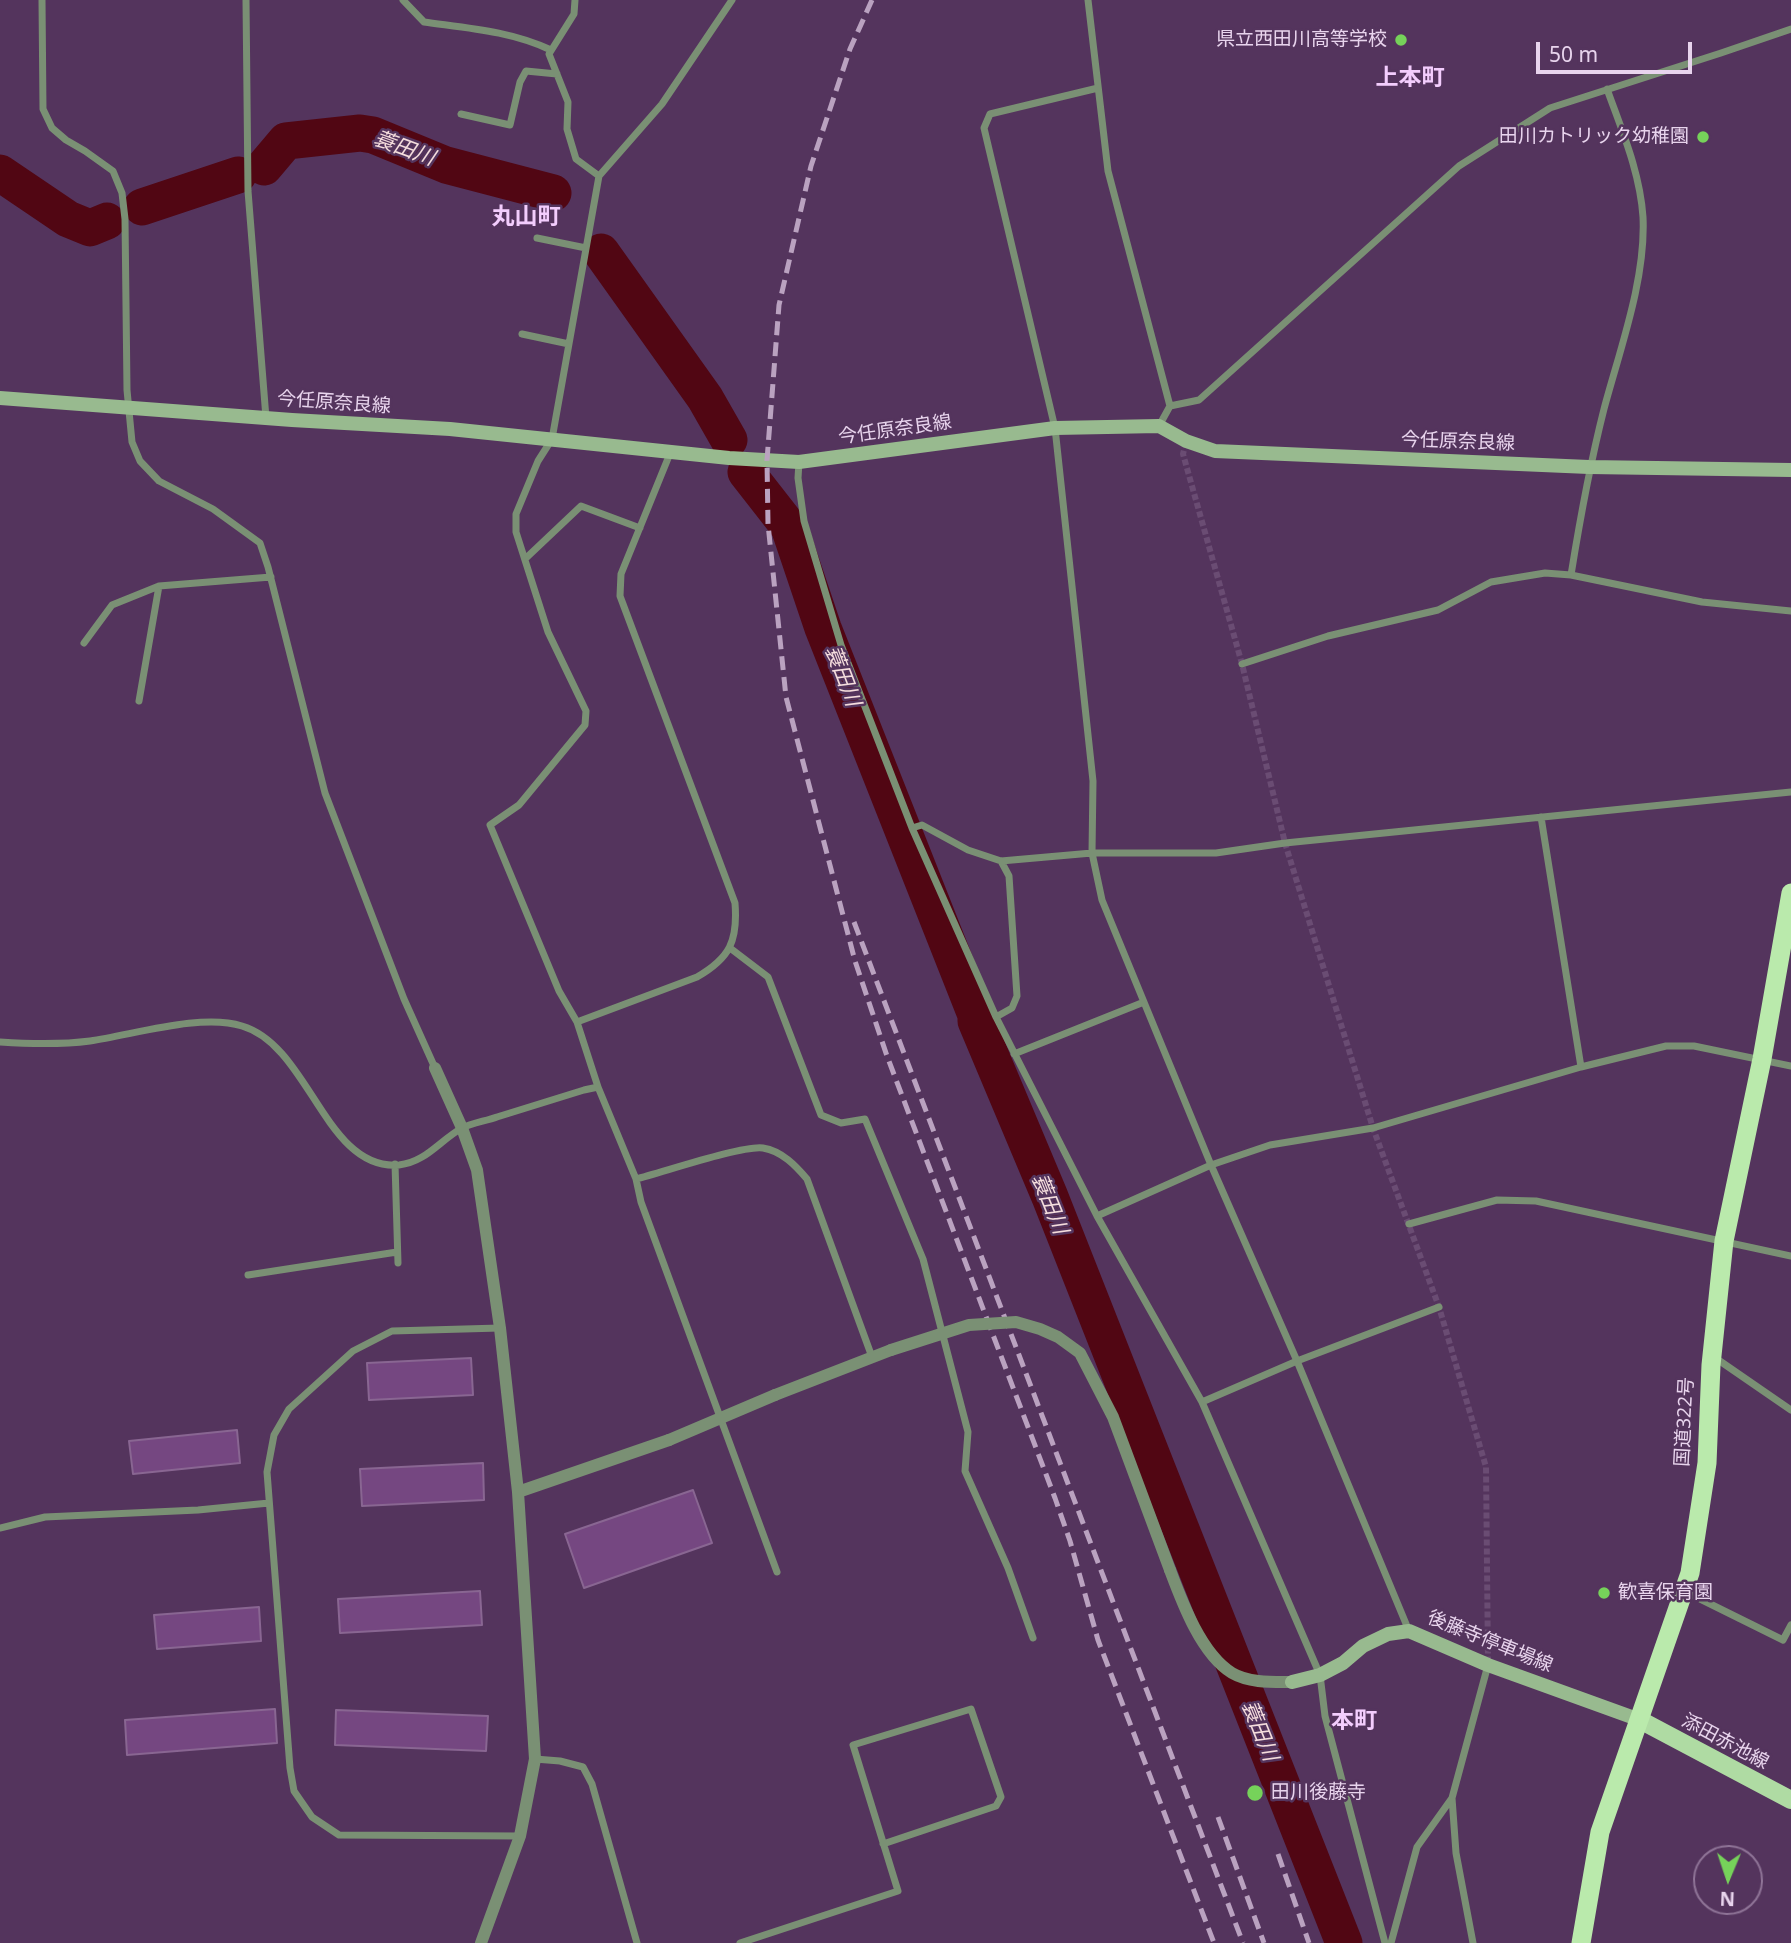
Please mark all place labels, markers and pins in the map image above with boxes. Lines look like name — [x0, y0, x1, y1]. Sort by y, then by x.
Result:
place label: 県立西田川高等学校 — [1216, 29, 1387, 51]
marker: 県立西田川高等学校 — [1393, 32, 1409, 48]
place label: 田川カトリック幼稚園 — [1499, 126, 1689, 148]
marker: 田川カトリック幼稚園 — [1695, 129, 1711, 145]
place label: 歓喜保育園 — [1618, 1582, 1713, 1604]
marker: 歓喜保育園 — [1596, 1585, 1612, 1601]
place label: 田川後藤寺 — [1271, 1782, 1366, 1804]
marker: 田川後藤寺 — [1245, 1783, 1265, 1803]

